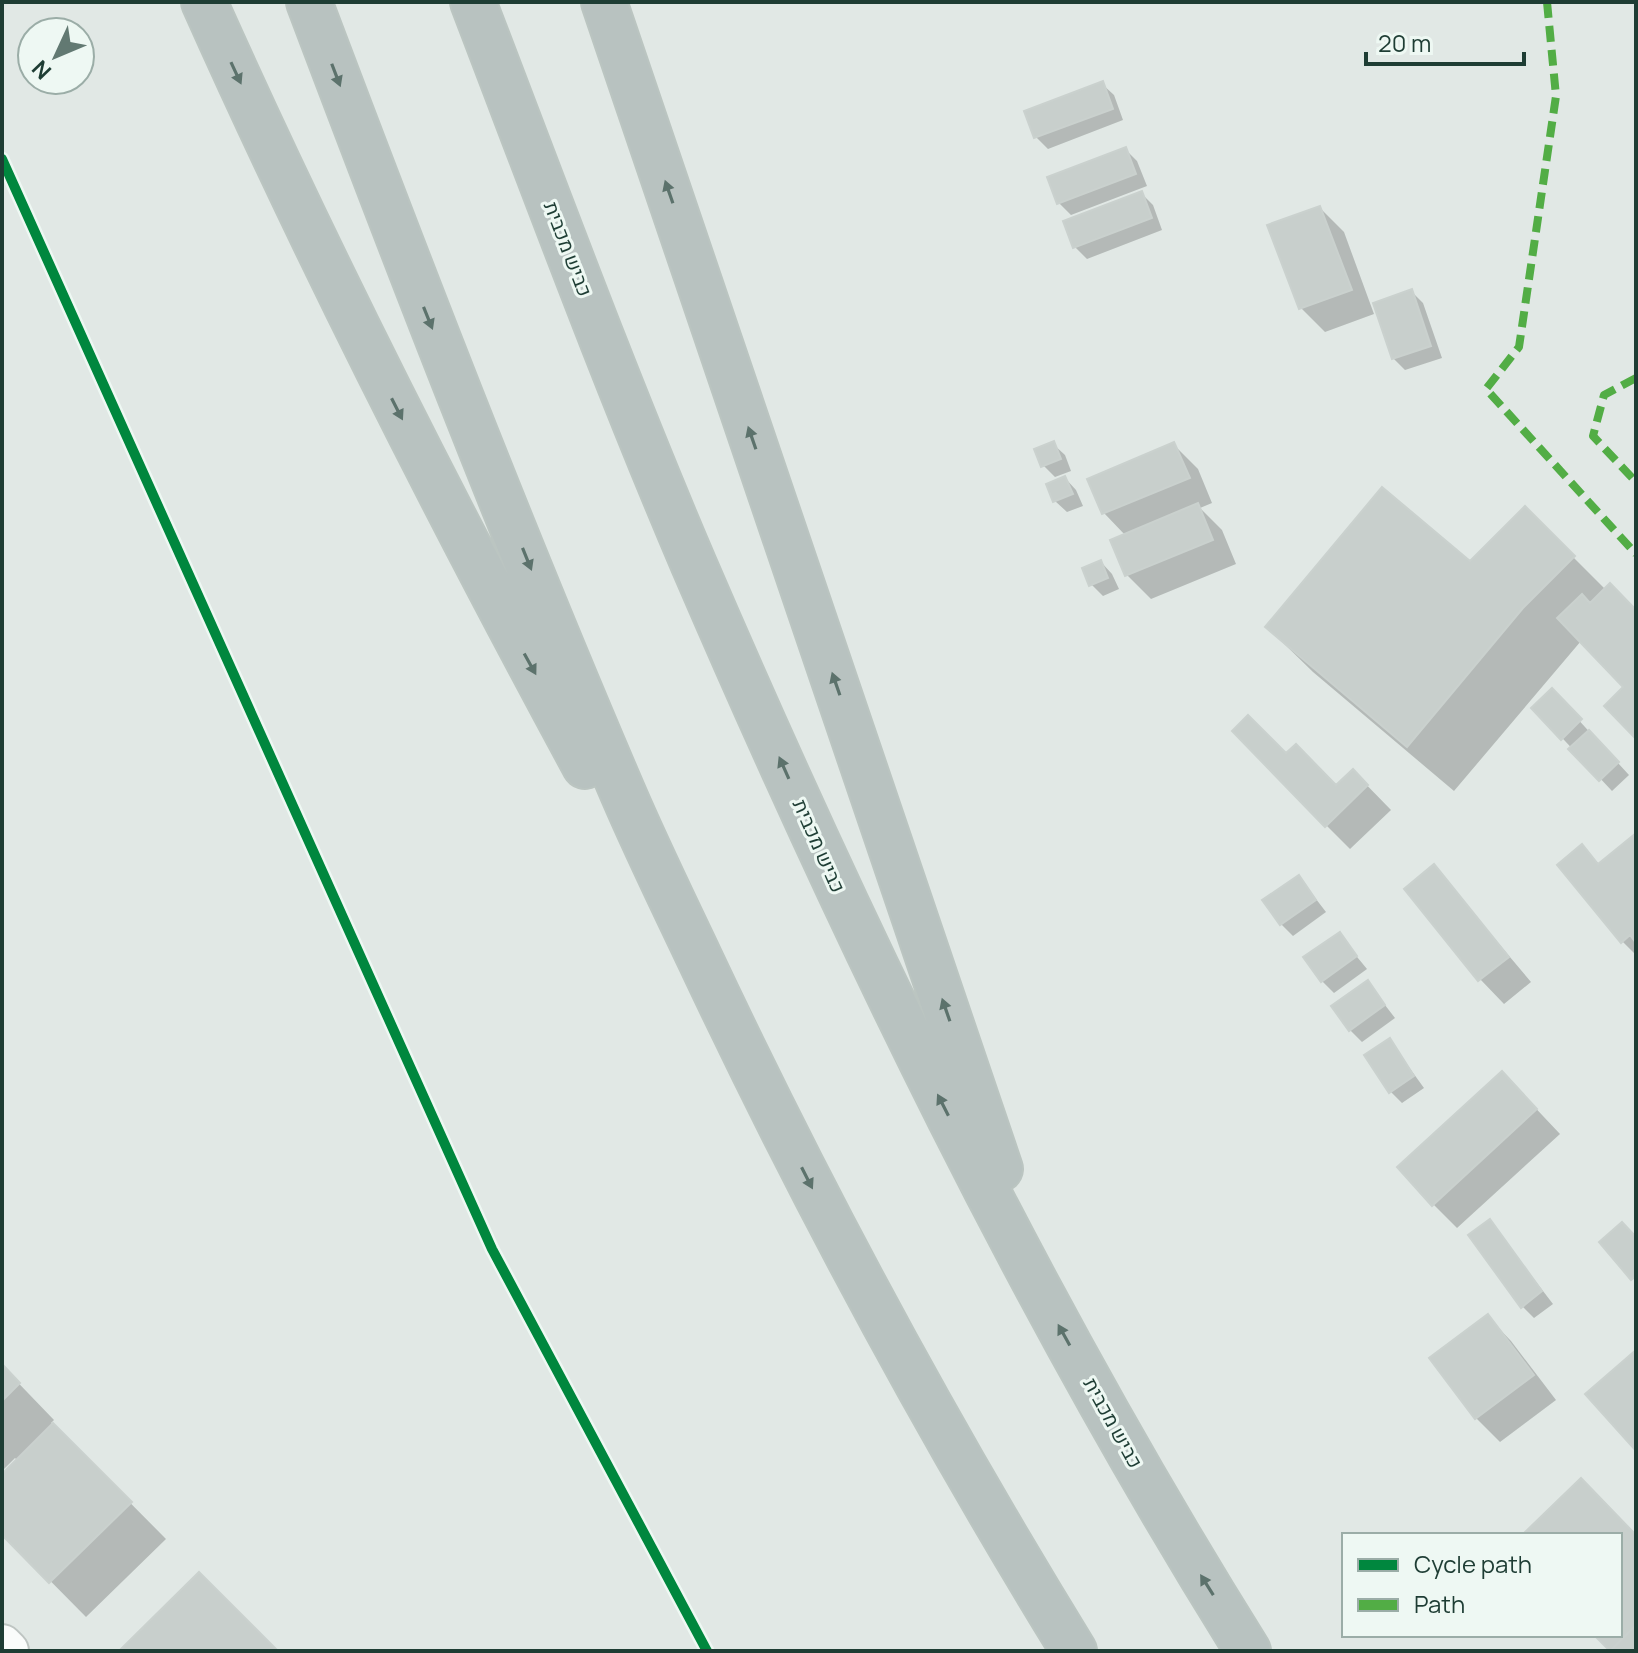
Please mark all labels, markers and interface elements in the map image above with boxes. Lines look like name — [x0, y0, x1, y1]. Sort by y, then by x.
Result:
north arrow — [16, 16, 96, 96]
scale bar — [1366, 16, 1524, 66]
text: 20 m — [1378, 26, 1431, 59]
text: N — [25, 54, 58, 86]
one-way arrow — [229, 61, 243, 85]
one-way arrow — [330, 63, 343, 87]
one-way arrow — [662, 180, 674, 204]
street label: כביש מכבית — [538, 197, 599, 300]
one-way arrow — [422, 306, 435, 330]
one-way arrow — [390, 397, 404, 420]
one-way arrow — [746, 426, 758, 450]
one-way arrow — [520, 547, 533, 571]
one-way arrow — [523, 653, 537, 675]
one-way arrow — [829, 672, 841, 696]
one-way arrow — [777, 757, 791, 780]
street label: כביש מכבית — [787, 795, 852, 897]
one-way arrow — [940, 998, 952, 1022]
one-way arrow — [936, 1093, 949, 1116]
one-way arrow — [801, 1166, 814, 1189]
one-way arrow — [1058, 1323, 1071, 1346]
street label: כביש מכבית — [1077, 1373, 1149, 1473]
legend — [1342, 1533, 1622, 1637]
text: Cycle path — [1414, 1547, 1532, 1580]
one-way arrow — [1200, 1574, 1214, 1596]
text: Path — [1414, 1587, 1465, 1620]

